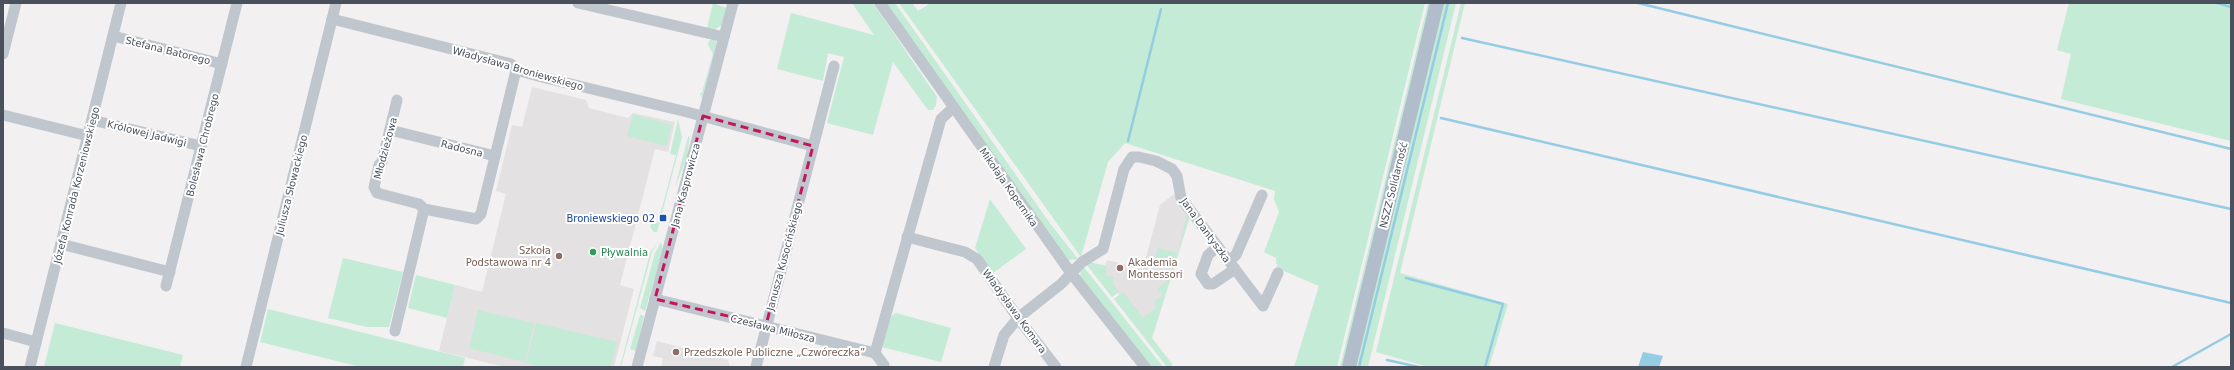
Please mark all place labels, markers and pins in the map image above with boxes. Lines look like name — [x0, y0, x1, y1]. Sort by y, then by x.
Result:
place label: Broniewskiego 02 — [566, 213, 655, 224]
marker: Broniewskiego 02 — [658, 213, 668, 223]
place label: Szkoła Podstawowa nr 4 — [466, 245, 551, 268]
marker: Pływalnia — [588, 247, 598, 257]
place label: Pływalnia — [601, 247, 648, 258]
marker: Szkoła Podstawowa nr 4 — [554, 251, 564, 261]
place label: Akademia Montessori — [1128, 257, 1183, 280]
marker: Akademia Montessori — [1115, 263, 1125, 273]
marker: Przedszkole Publiczne „Czwóreczka” — [671, 347, 681, 357]
place label: Przedszkole Publiczne „Czwóreczka” — [684, 347, 865, 358]

